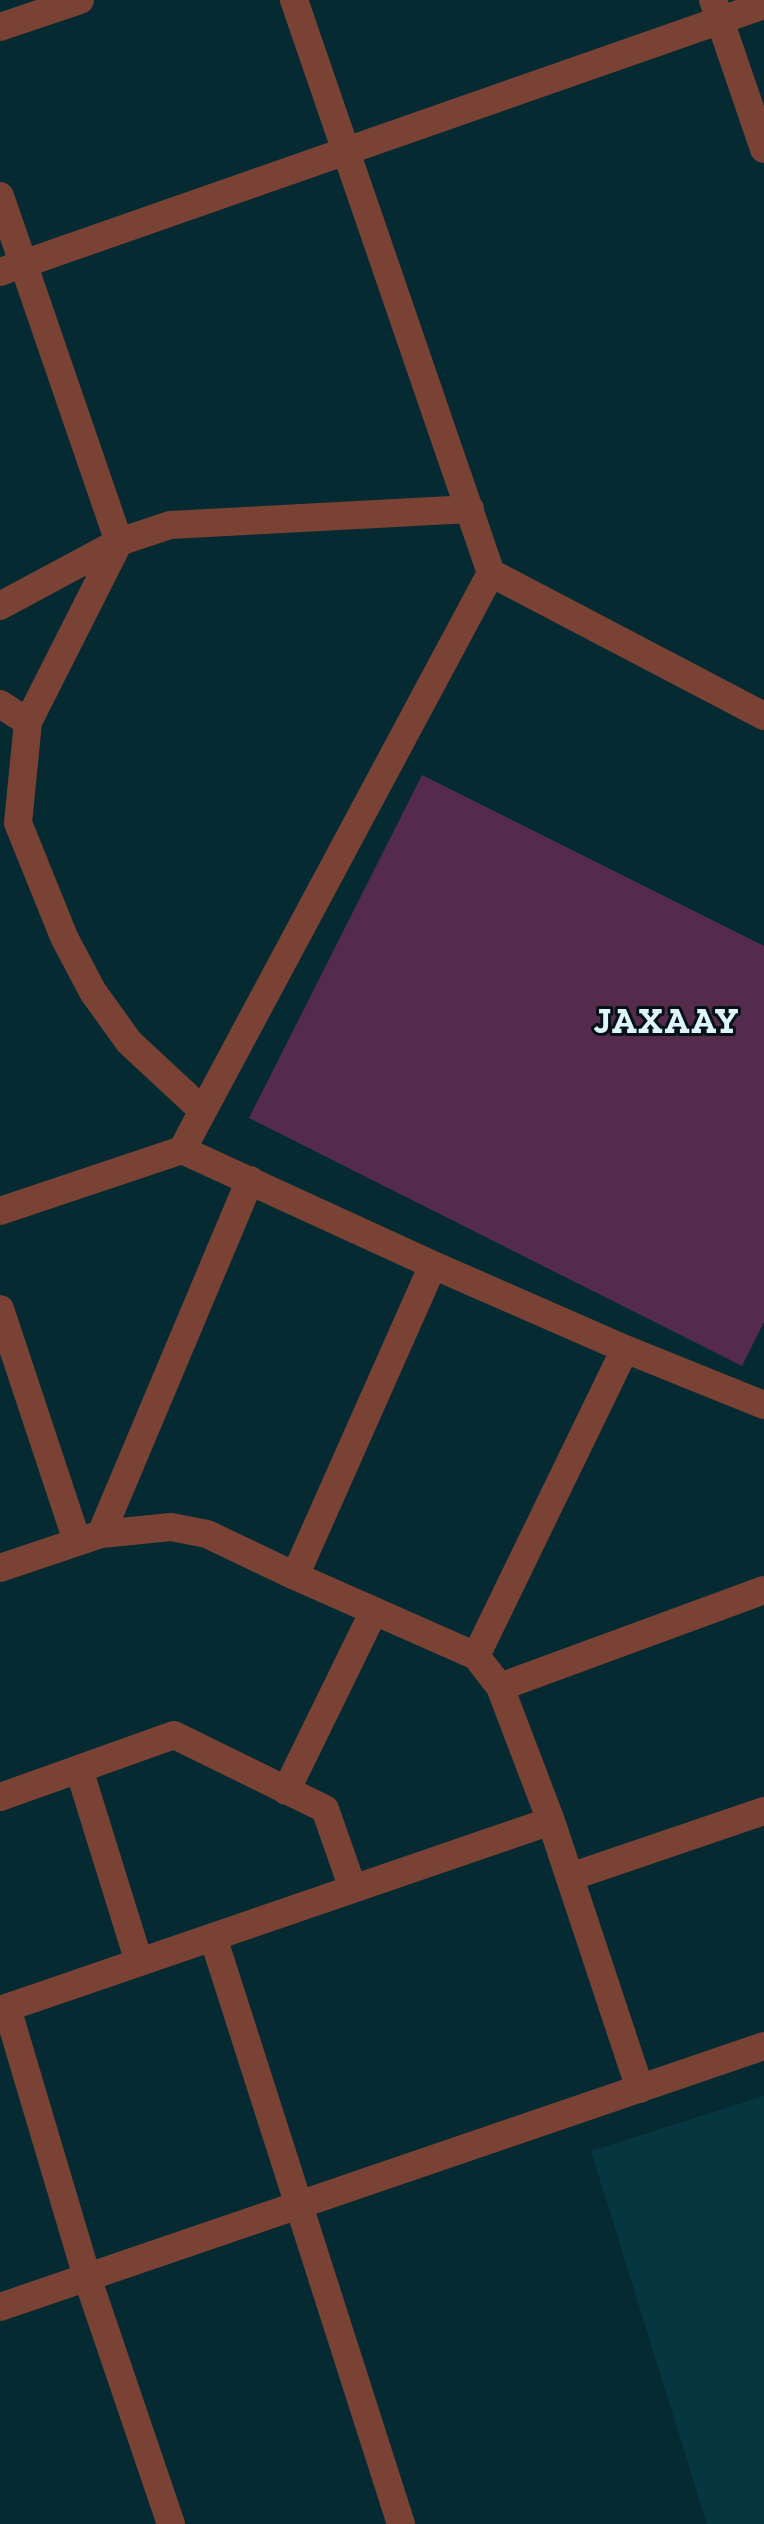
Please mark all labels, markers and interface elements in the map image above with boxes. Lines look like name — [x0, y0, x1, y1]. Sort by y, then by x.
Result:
district label: JAXAAY — [594, 1001, 740, 1045]

